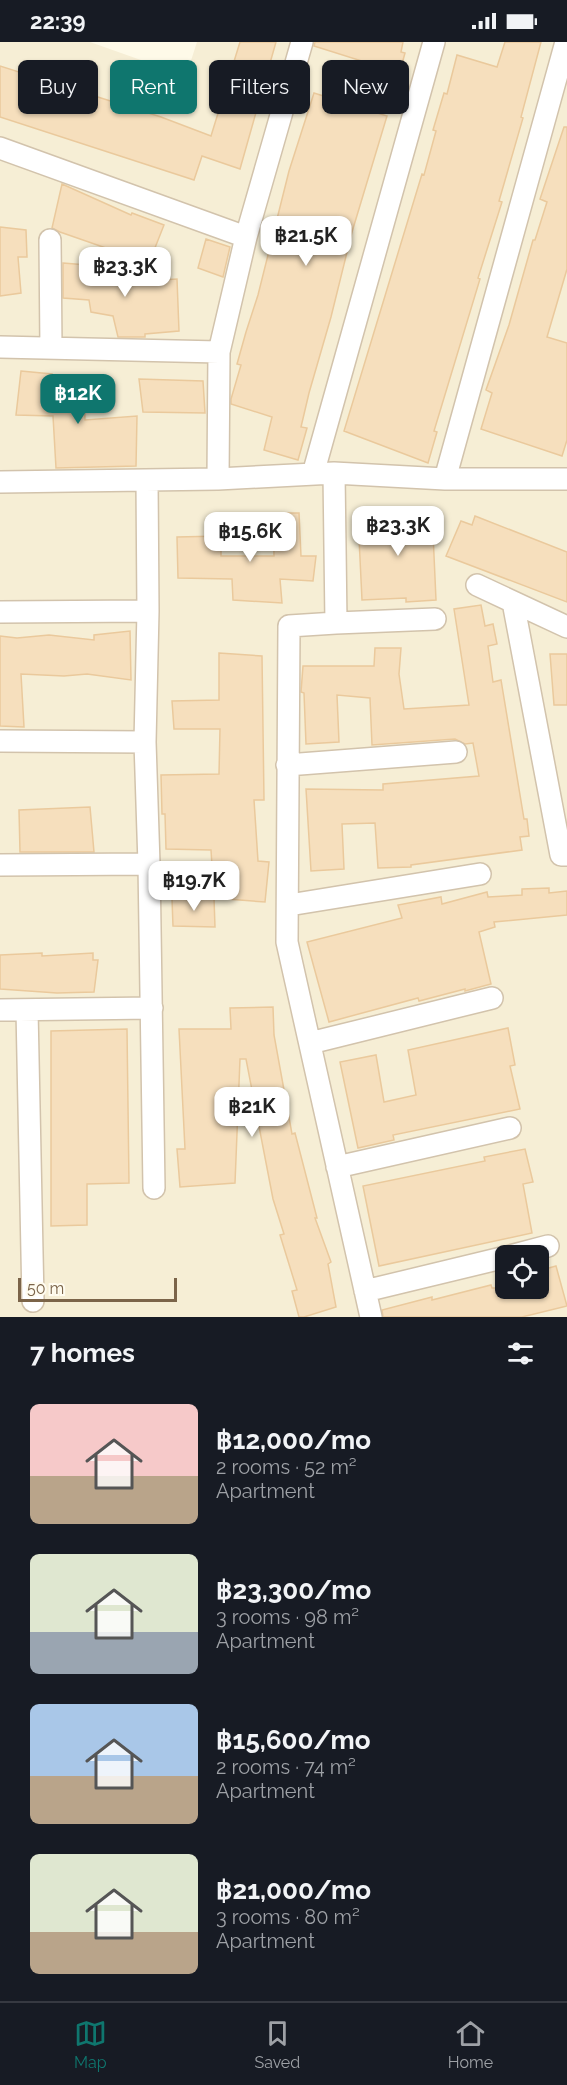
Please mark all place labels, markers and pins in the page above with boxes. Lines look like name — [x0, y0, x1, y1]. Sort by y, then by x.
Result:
pin: ฿21.5K — [257, 216, 355, 267]
pin: ฿23.3K — [76, 247, 174, 298]
pin: ฿12K — [42, 374, 114, 425]
pin: ฿23.3K — [349, 506, 447, 557]
pin: ฿15.6K — [201, 512, 299, 563]
pin: ฿19.7K — [145, 861, 243, 912]
pin: ฿21K — [216, 1087, 288, 1138]

